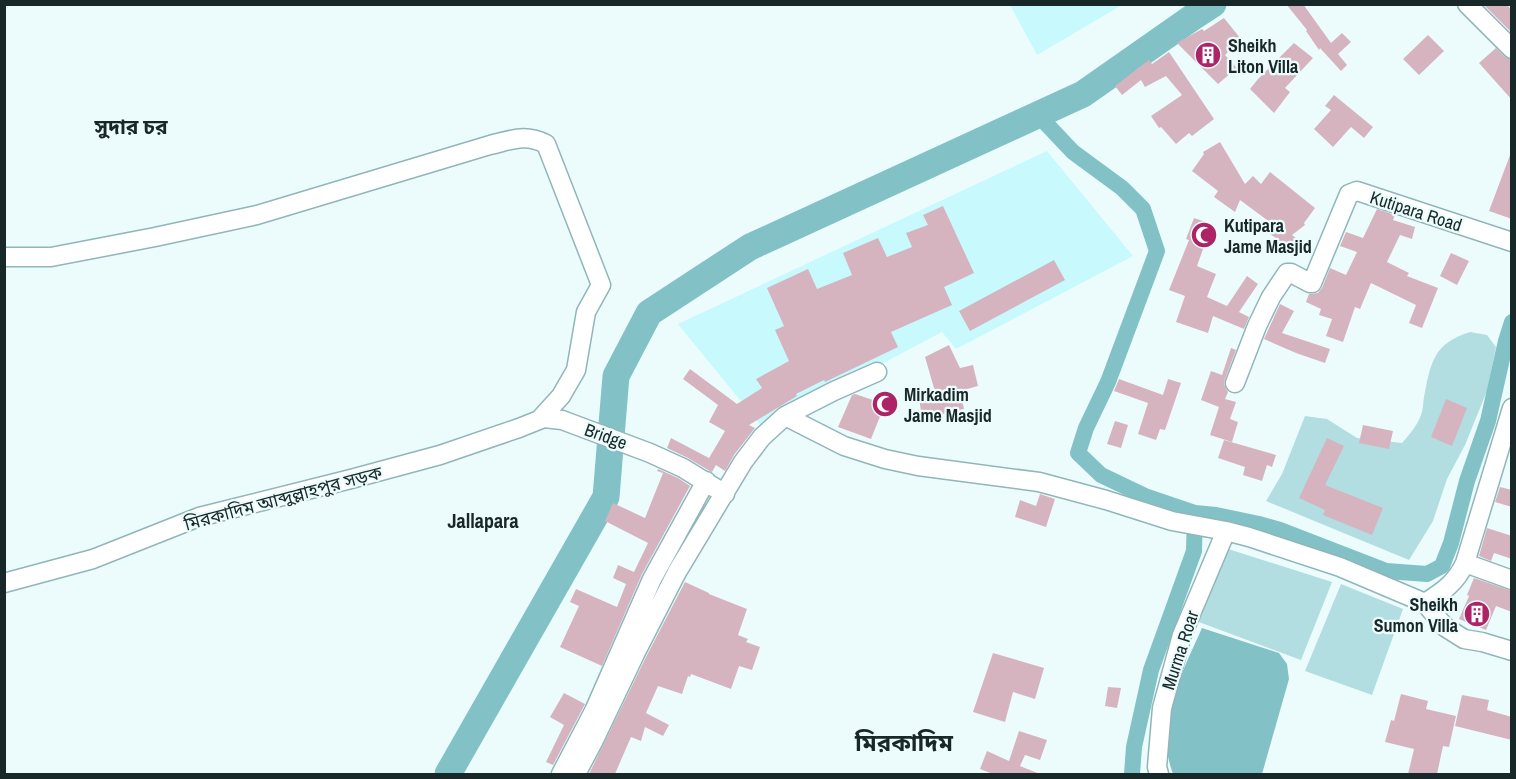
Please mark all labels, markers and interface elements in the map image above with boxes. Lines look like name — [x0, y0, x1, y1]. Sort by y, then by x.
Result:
place label: Sheikh Liton Villa — [1228, 33, 1299, 79]
building icon: Sheikh Liton Villa — [1193, 40, 1223, 70]
district label: সুদার চর — [93, 112, 168, 141]
street label: Kutipara Road — [1367, 184, 1465, 238]
place label: Kutipara Jame Masjid — [1224, 213, 1312, 259]
mosque icon: Kutipara Jame Masjid — [1189, 220, 1219, 250]
place label: Mirkadim Jame Masjid — [904, 382, 992, 428]
mosque icon: Mirkadim Jame Masjid — [870, 389, 900, 419]
street label: Bridge — [581, 417, 631, 455]
street label: মিরকাদিম আব্দুল্লাহপুর সড়ক — [180, 459, 385, 537]
district label: Jallapara — [447, 507, 519, 534]
place label: Sheikh Sumon Villa — [1374, 592, 1459, 638]
building icon: Sheikh Sumon Villa — [1462, 599, 1492, 629]
street label: Murma Roar — [1155, 607, 1205, 693]
district label: মিরকাদিম — [854, 726, 954, 758]

